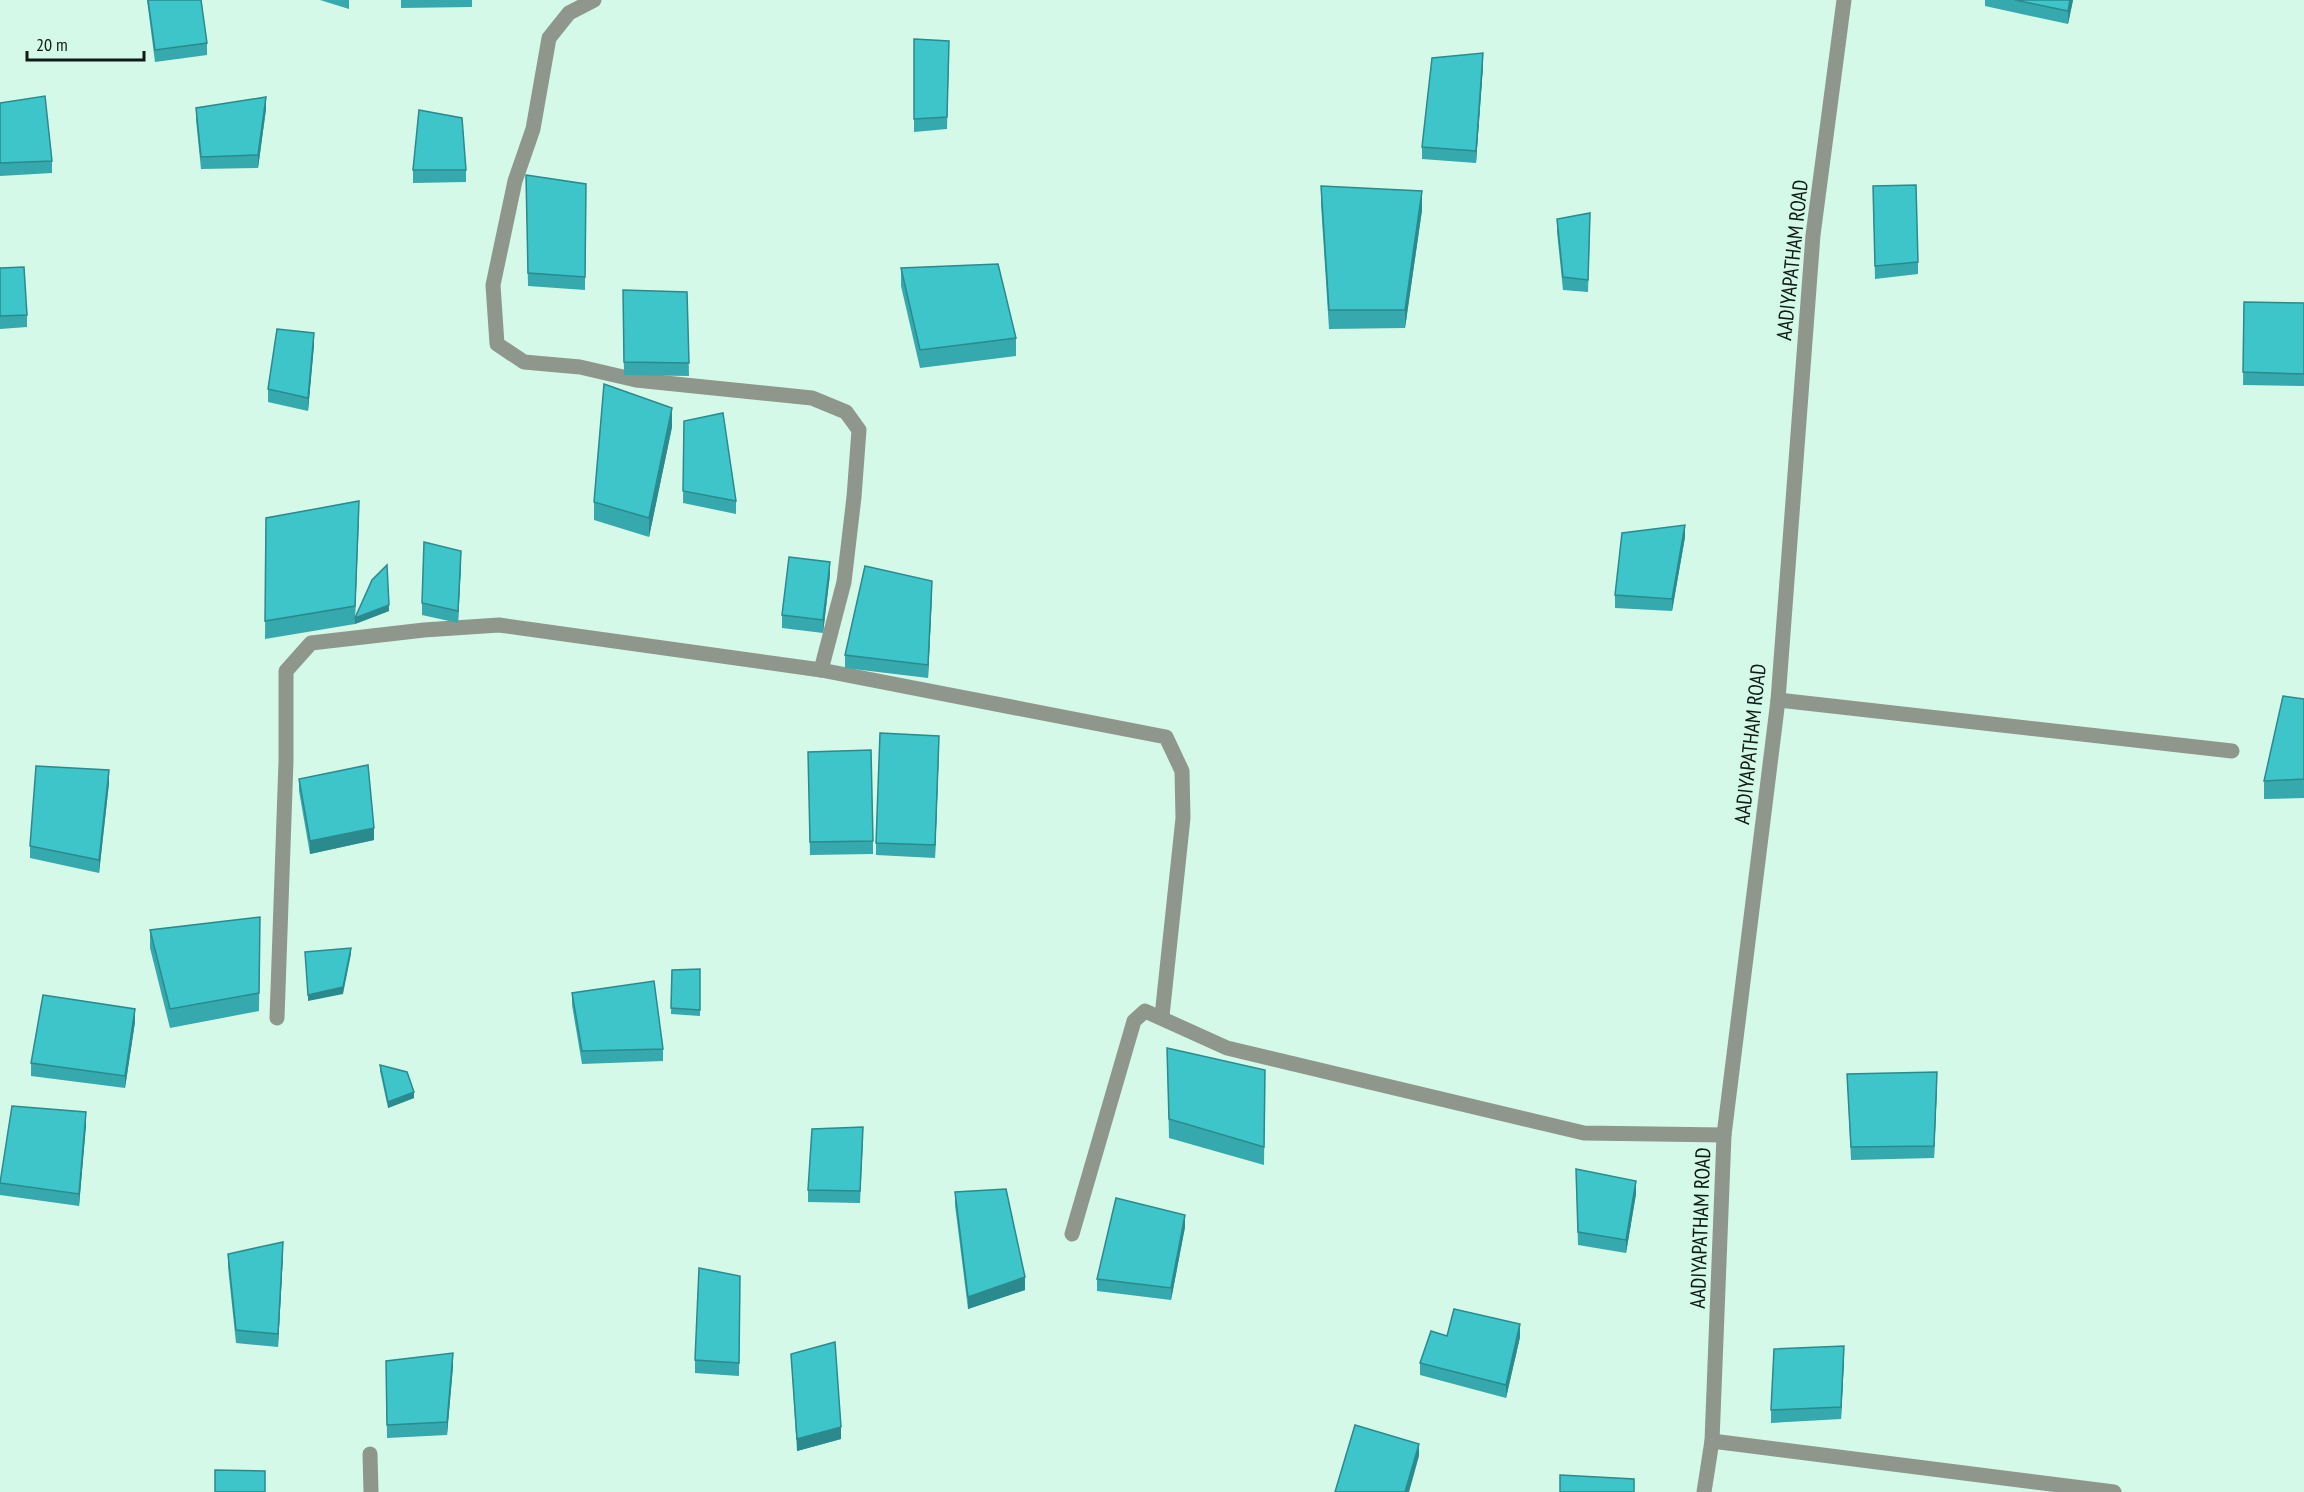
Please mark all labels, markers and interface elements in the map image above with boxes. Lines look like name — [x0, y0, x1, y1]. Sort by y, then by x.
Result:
scale bar — [27, 24, 144, 62]
text: 20 m — [36, 33, 68, 56]
street label: AADIYAPATHAM ROAD — [1770, 178, 1814, 342]
street label: AADIYAPATHAM ROAD — [1728, 662, 1772, 826]
street label: AADIYAPATHAM ROAD — [1684, 1147, 1716, 1309]

